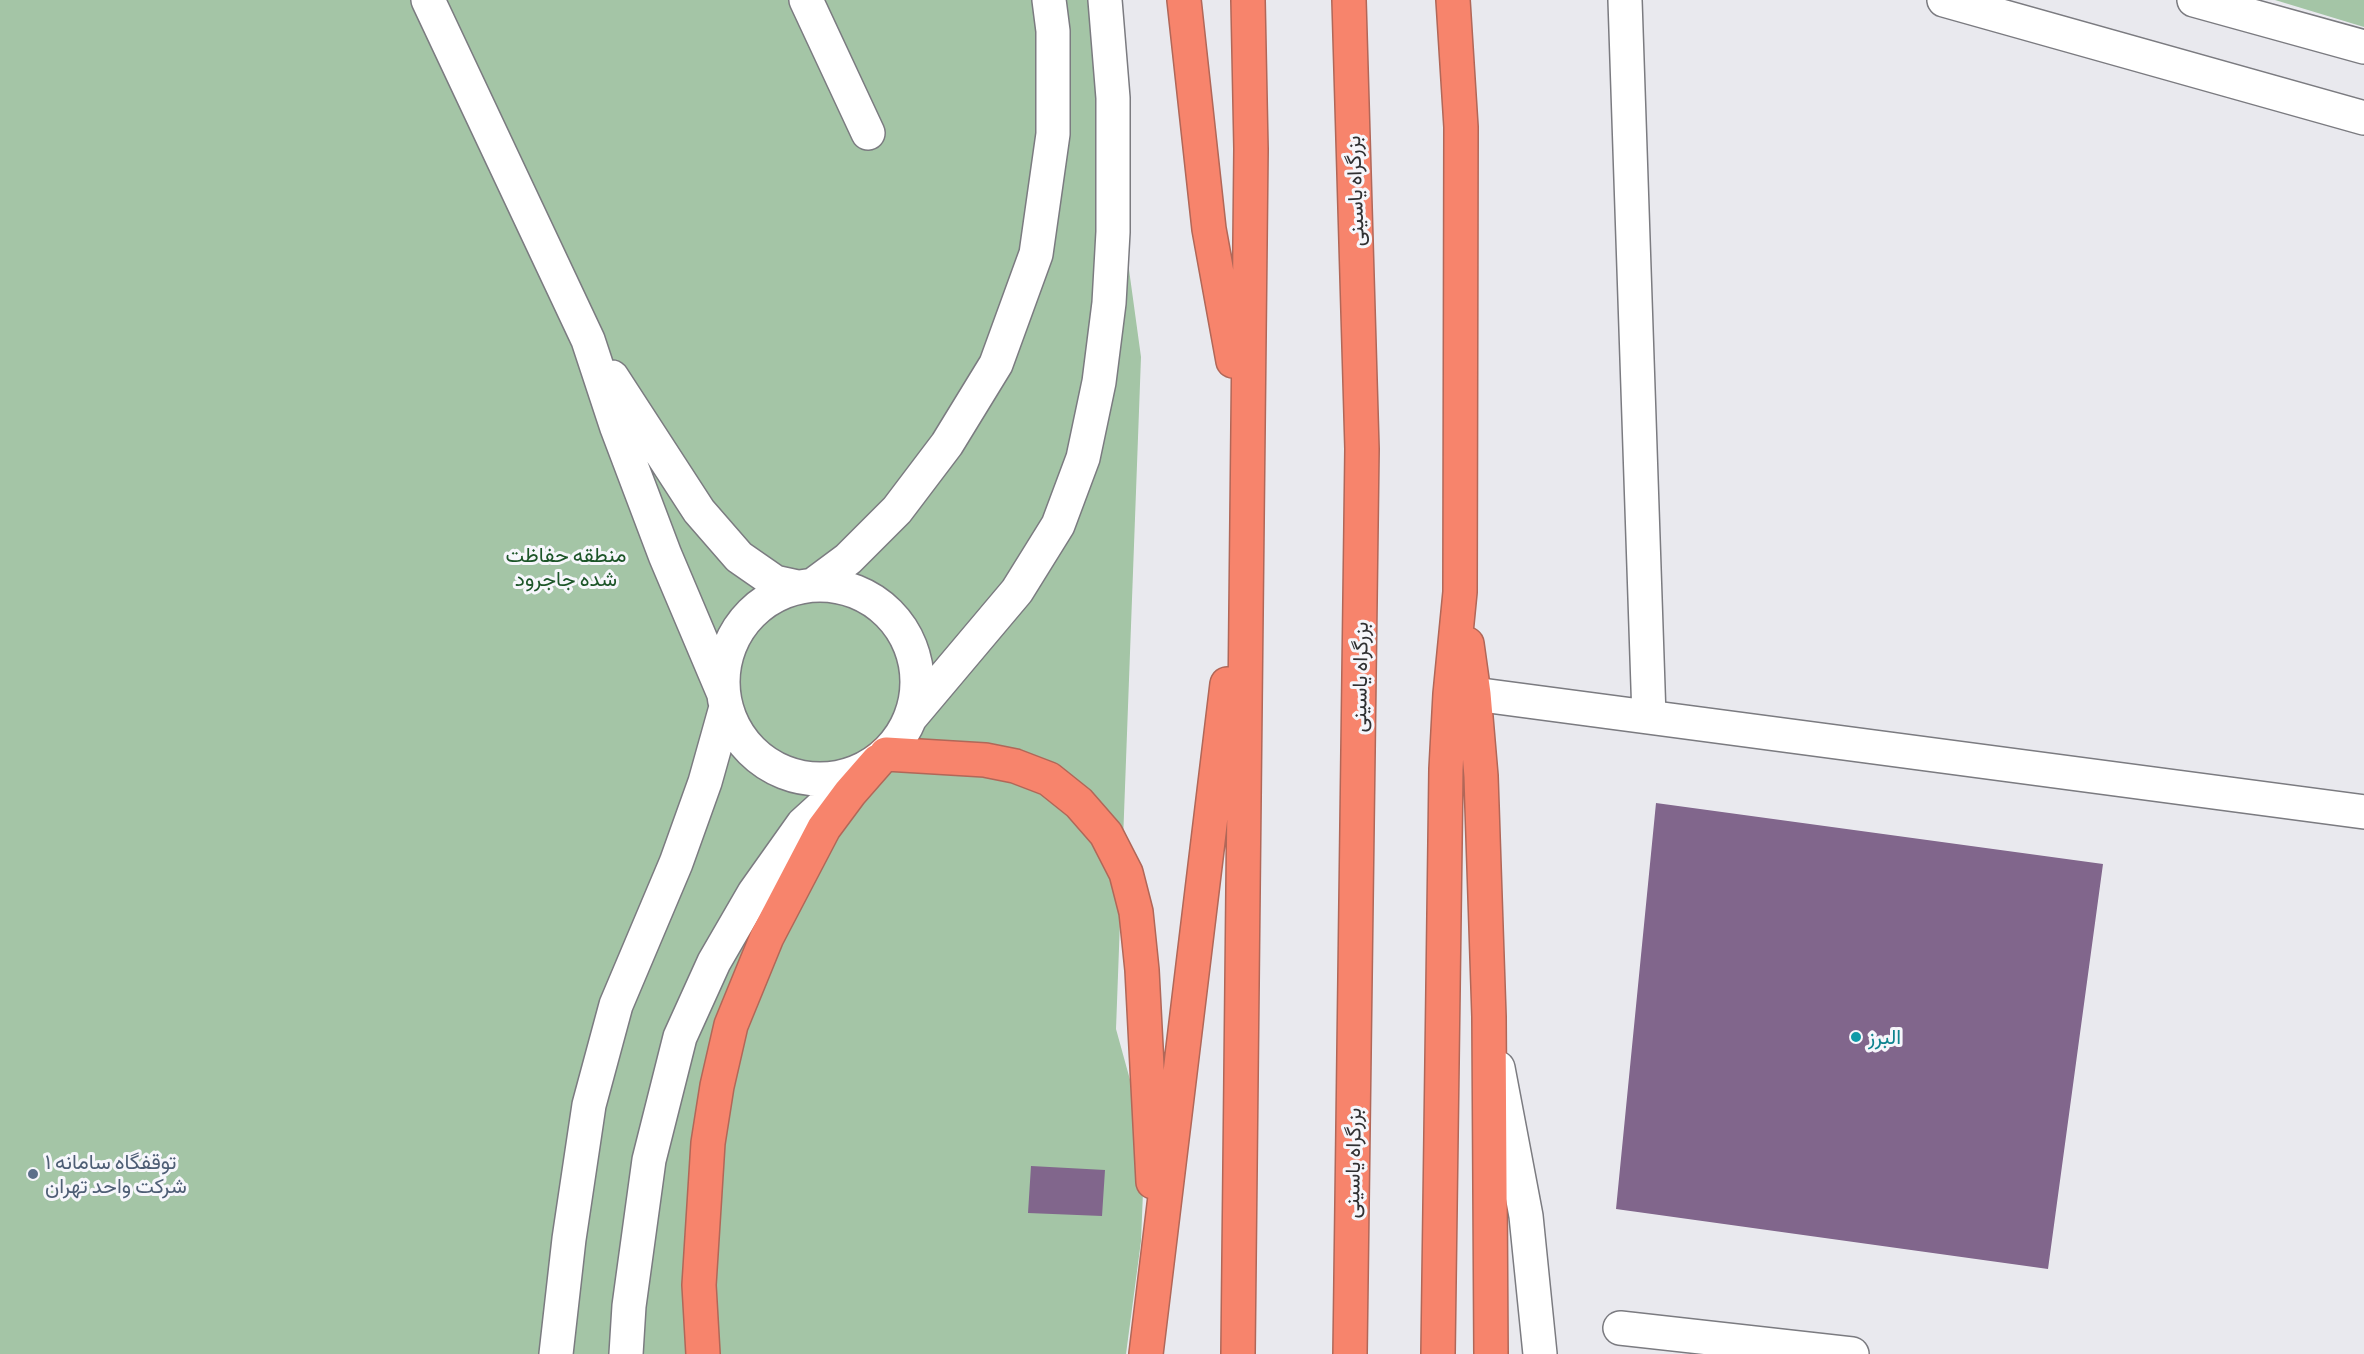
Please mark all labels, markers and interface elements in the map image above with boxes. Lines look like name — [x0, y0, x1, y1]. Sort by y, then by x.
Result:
street label: بزرگراه یاسینی — [1340, 135, 1370, 247]
park label: منطقه حفاظت شده جاجرود — [505, 542, 627, 592]
street label: بزرگراه یاسینی — [1346, 621, 1374, 733]
place label: البرز — [1868, 1024, 1901, 1050]
marker: البرز — [1849, 1030, 1863, 1044]
street label: بزرگراه یاسینی — [1339, 1107, 1367, 1219]
place label: توقفگاه سامانه ۱ شرکت واحد تهران — [45, 1149, 187, 1199]
marker: توقفگاه سامانه ۱ شرکت واحد تهران — [26, 1167, 40, 1181]

